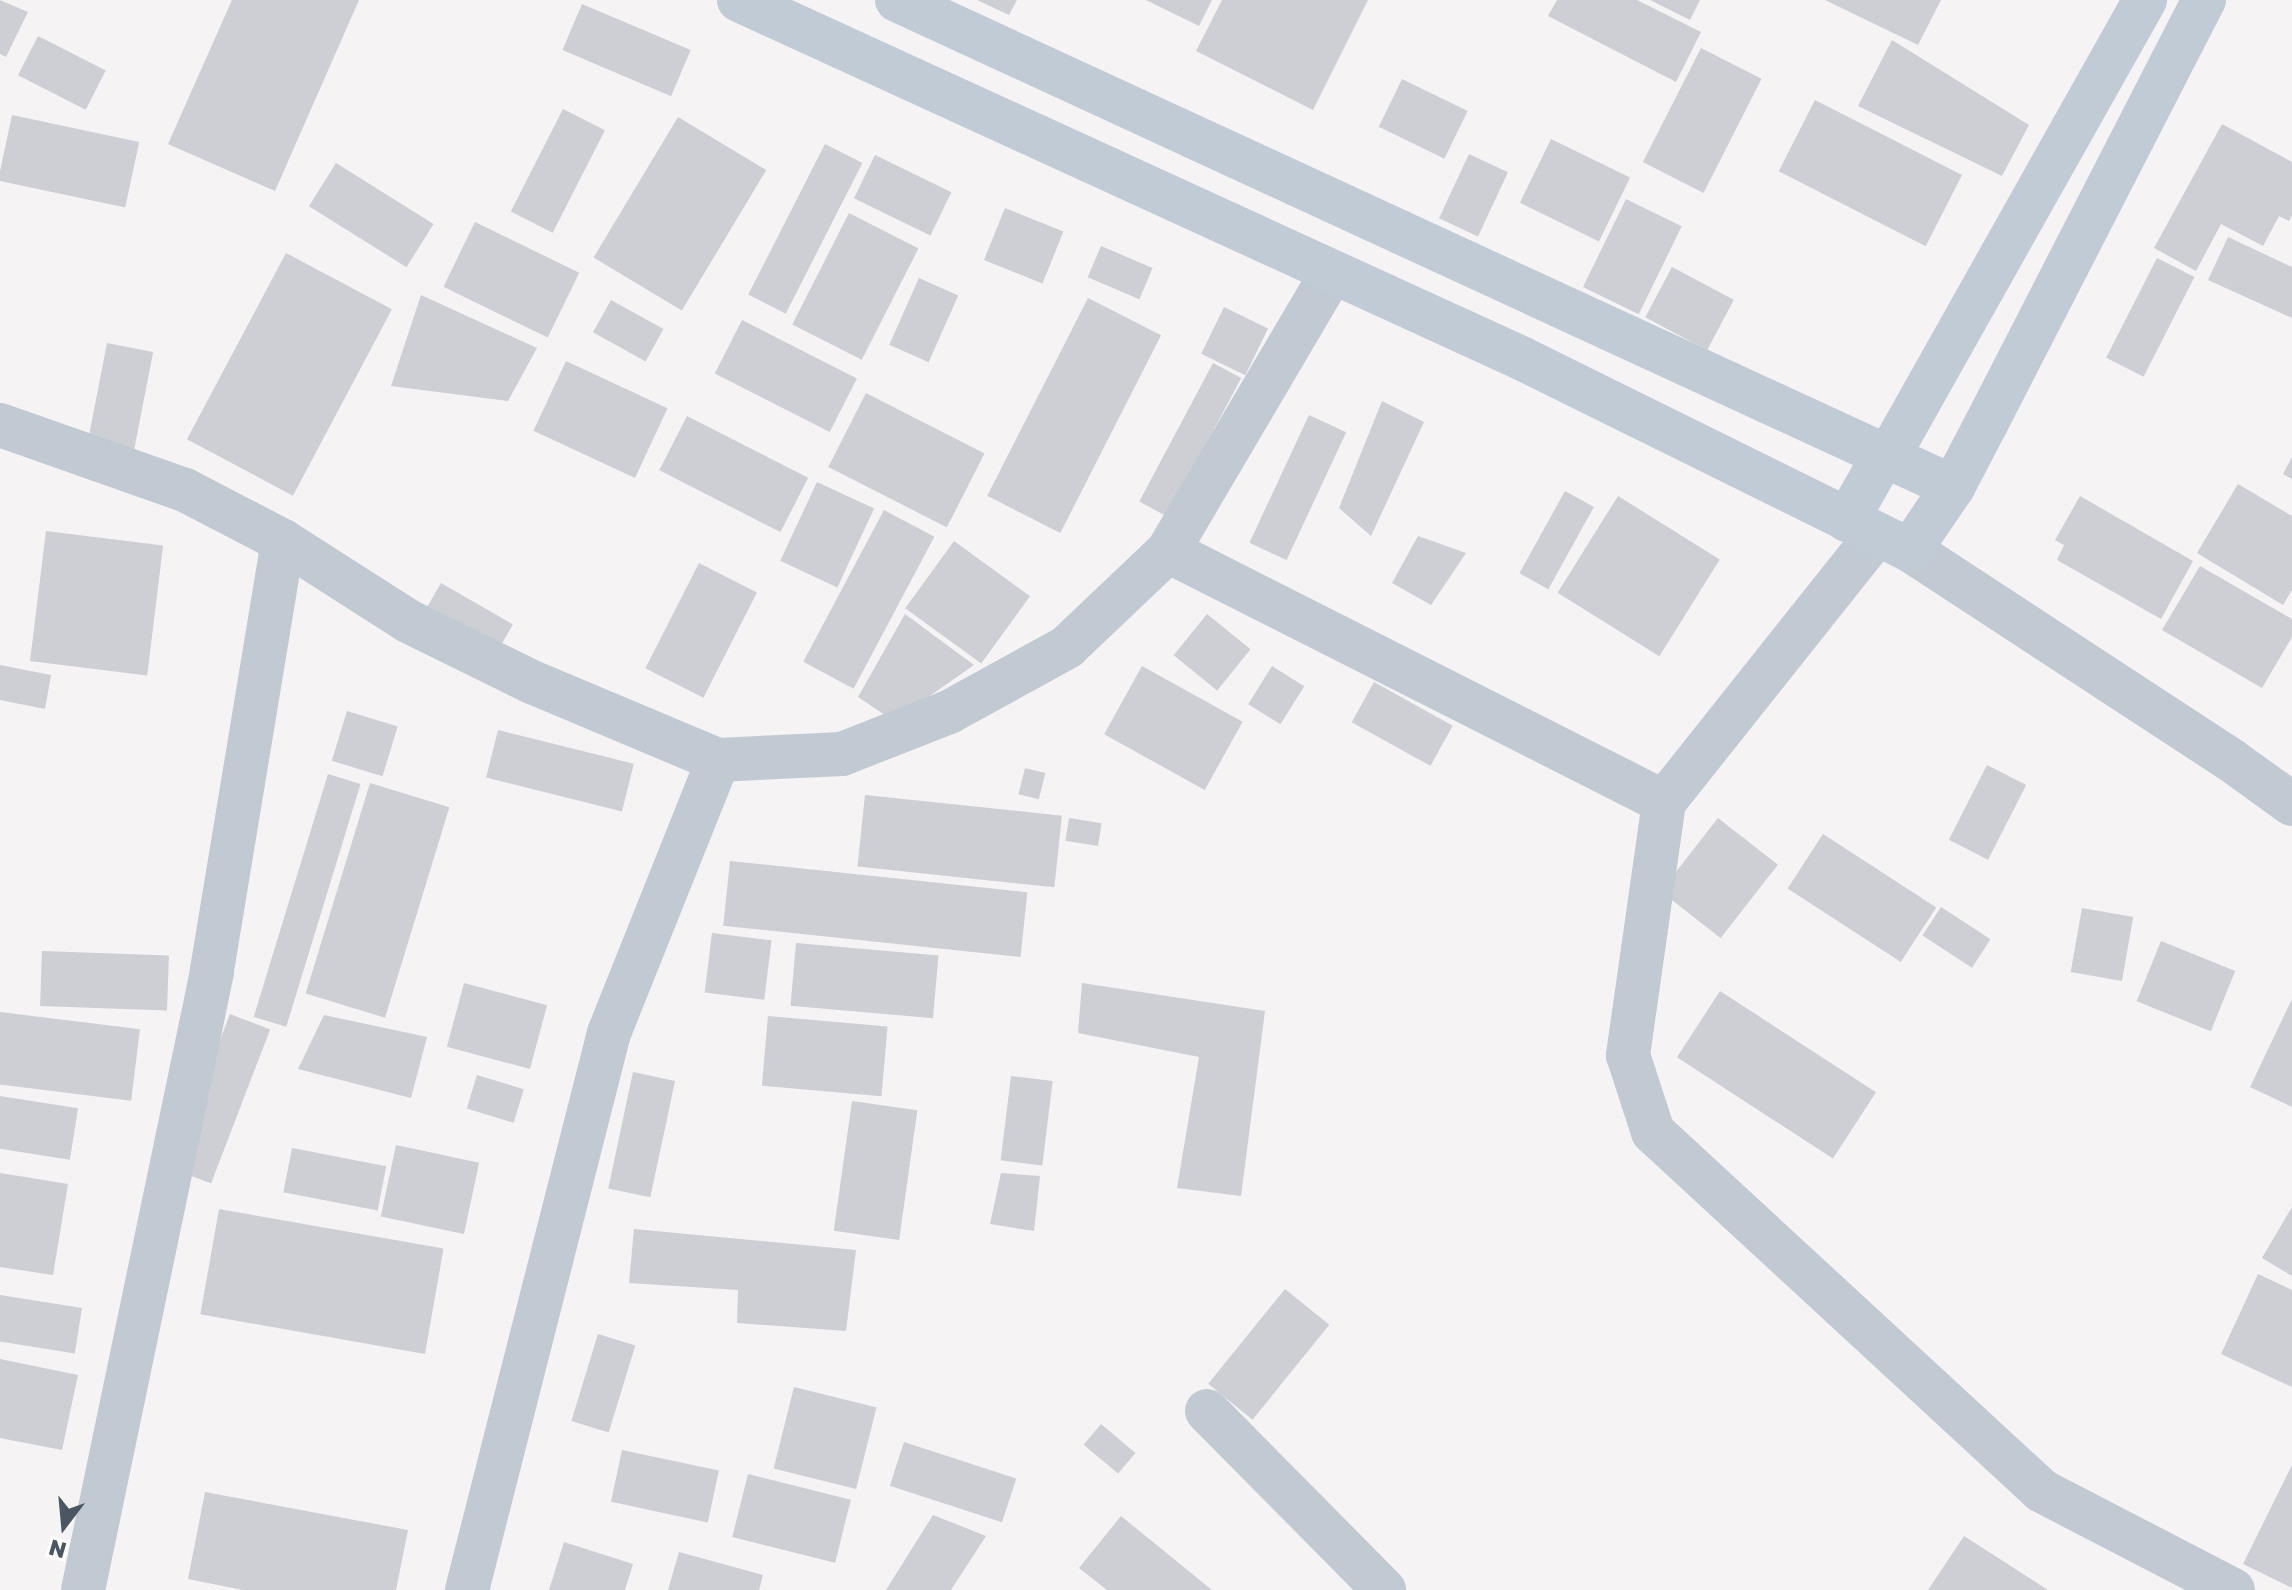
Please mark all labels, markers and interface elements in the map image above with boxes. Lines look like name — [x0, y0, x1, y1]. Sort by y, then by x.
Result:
north arrow — [24, 1486, 104, 1566]
text: N — [45, 1534, 69, 1565]

